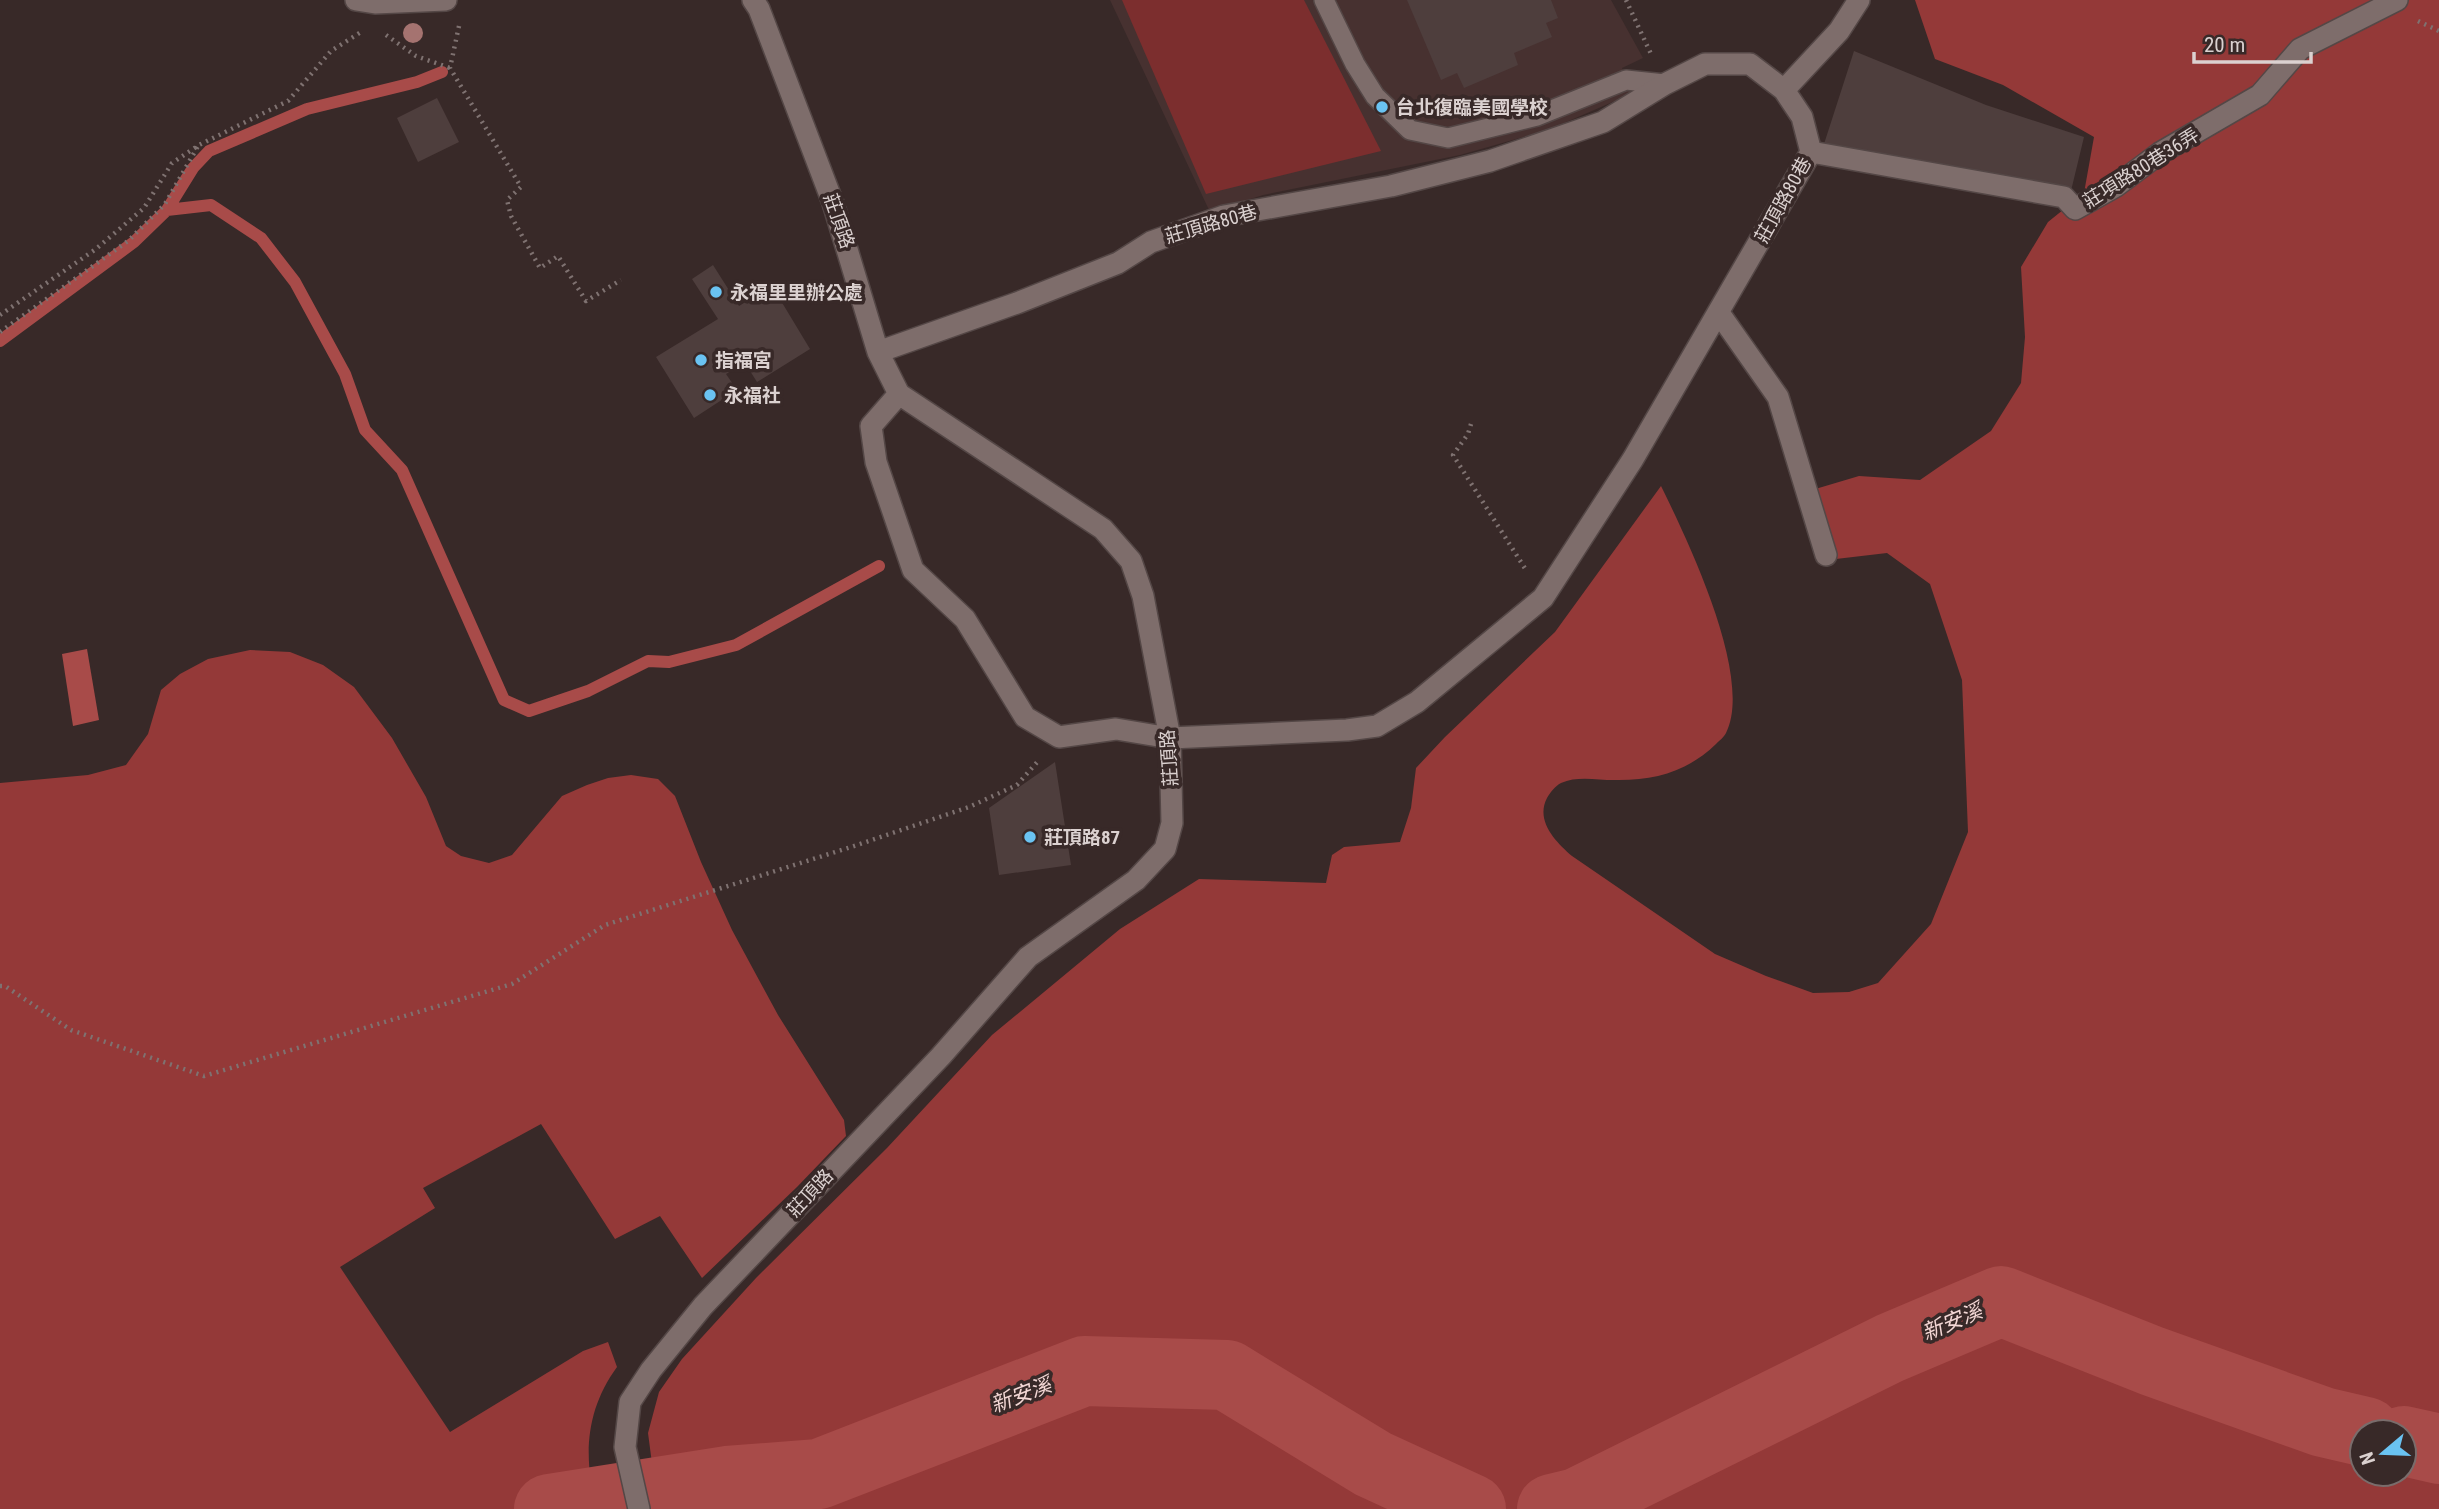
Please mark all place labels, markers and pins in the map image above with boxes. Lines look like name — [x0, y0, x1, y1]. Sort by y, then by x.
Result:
place label: 台北復臨美國學校 — [1396, 96, 1548, 119]
marker: 台北復臨美國學校 — [1374, 99, 1390, 115]
place label: 永福里里辦公處 — [730, 281, 863, 304]
marker: 永福里里辦公處 — [708, 284, 724, 300]
place label: 指福宮 — [715, 349, 772, 372]
marker: 指福宮 — [693, 352, 709, 368]
place label: 永福社 — [724, 384, 781, 407]
marker: 永福社 — [702, 387, 718, 403]
place label: 莊頂路87 — [1044, 826, 1120, 849]
marker: 莊頂路87 — [1022, 829, 1038, 845]

